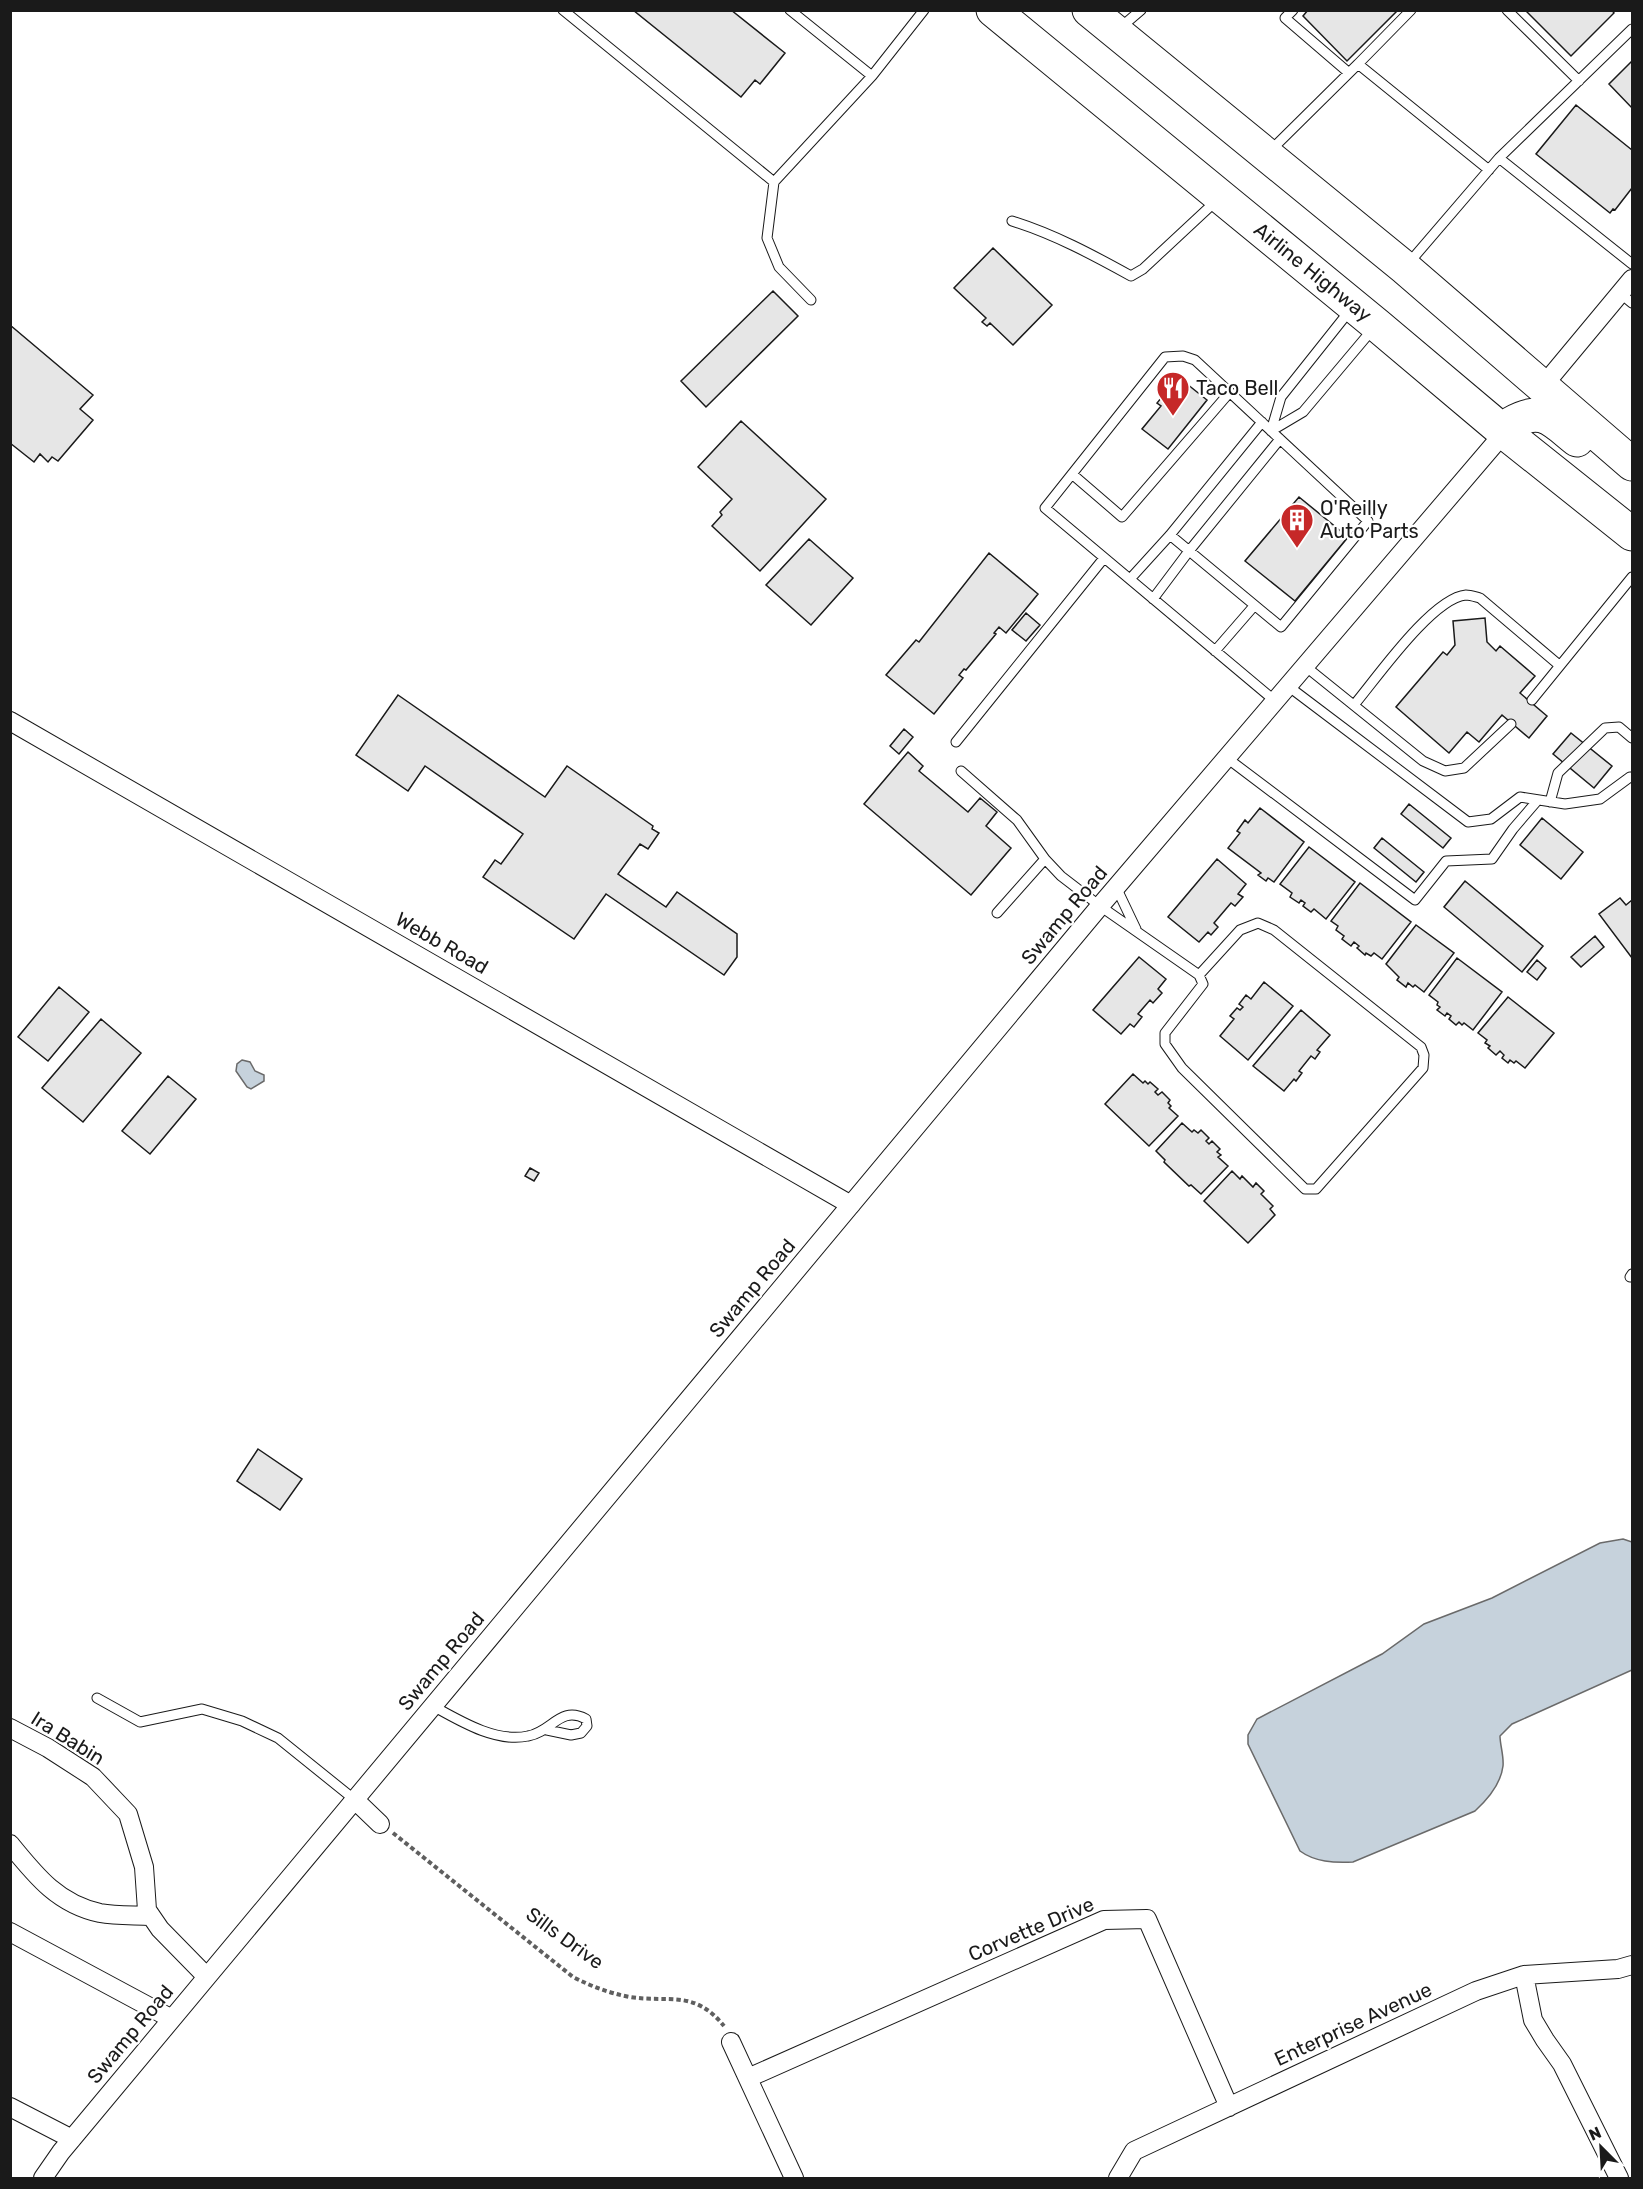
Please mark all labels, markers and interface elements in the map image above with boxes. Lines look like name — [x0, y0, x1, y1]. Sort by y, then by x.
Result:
street label: Airline Highway — [1249, 217, 1377, 327]
restaurant icon: Taco Bell — [1155, 370, 1191, 417]
place label: Taco Bell — [1196, 376, 1278, 400]
place label: O'Reilly Auto Parts — [1320, 496, 1419, 543]
building icon: O'Reilly Auto Parts — [1279, 502, 1315, 549]
street label: Swamp Road — [1016, 861, 1112, 969]
street label: Webb Road — [391, 907, 493, 979]
street label: Swamp Road — [704, 1234, 800, 1342]
street label: Swamp Road — [393, 1607, 489, 1715]
street label: Ira Babin — [27, 1706, 109, 1770]
street label: Corvette Drive — [965, 1892, 1097, 1966]
street label: Sills Drive — [521, 1902, 609, 1974]
street label: Enterprise Avenue — [1270, 1977, 1436, 2071]
street label: Swamp Road — [82, 1980, 178, 2088]
north arrow — [1571, 2117, 1631, 2177]
text: N — [1586, 2123, 1604, 2145]

